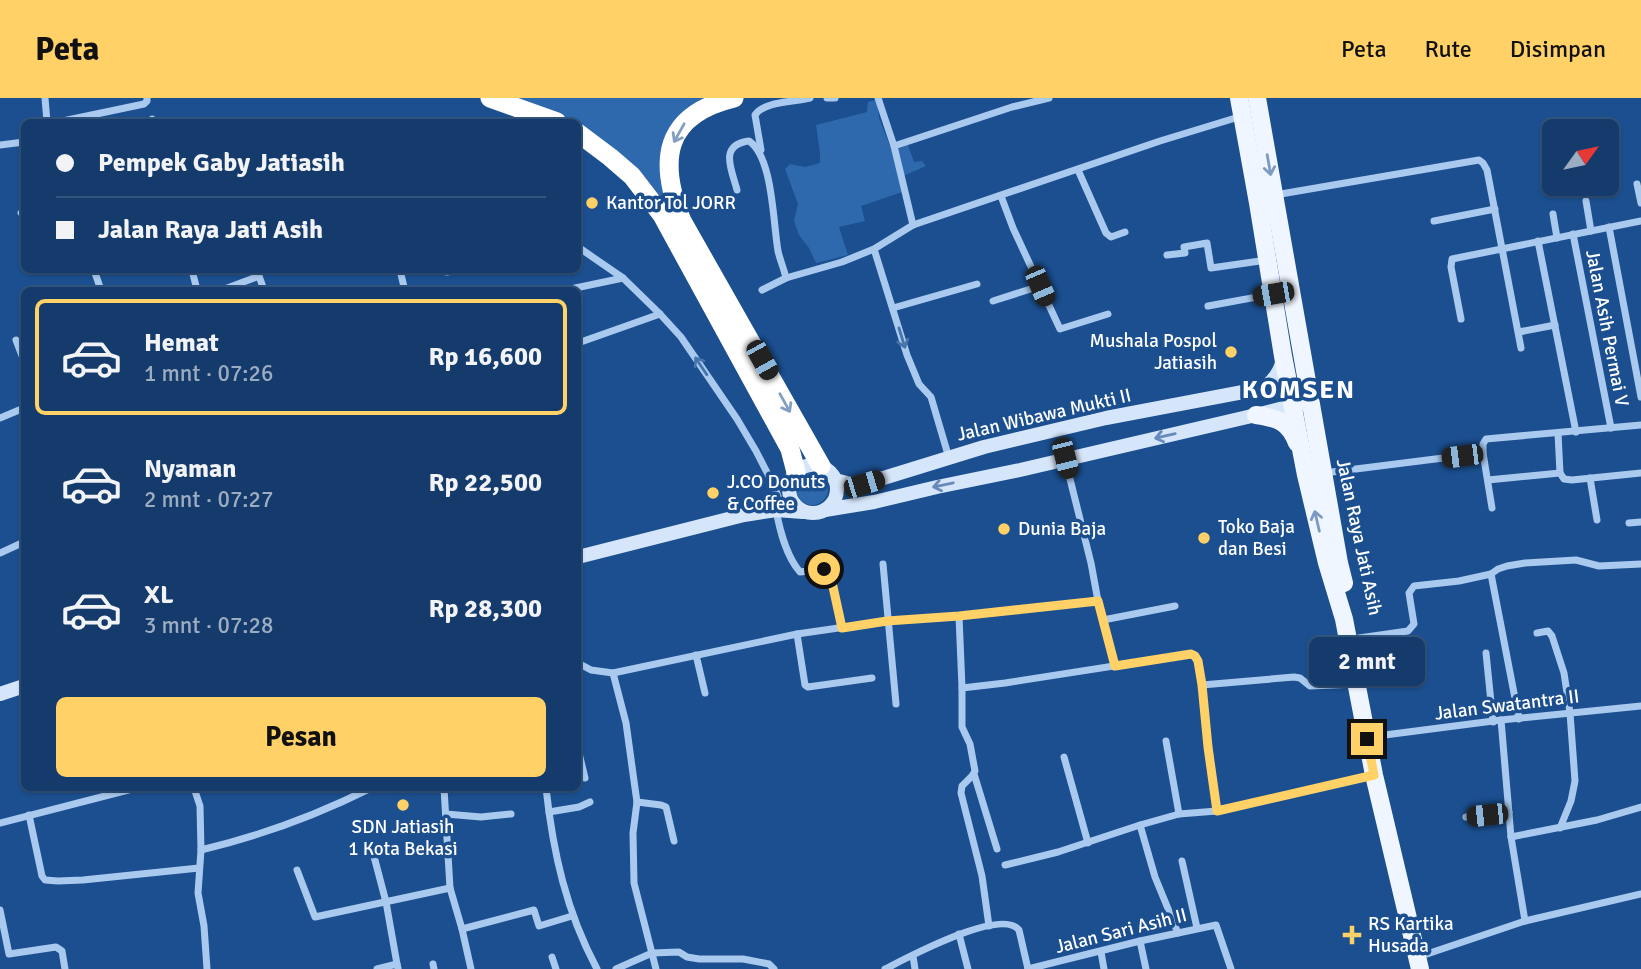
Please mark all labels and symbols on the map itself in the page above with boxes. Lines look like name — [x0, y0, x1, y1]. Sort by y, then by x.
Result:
north arrow — [1542, 119, 1619, 196]
one-way arrow — [672, 123, 686, 143]
one-way arrow — [1263, 153, 1276, 176]
place label: Kantor Tol JORR — [606, 191, 736, 215]
marker: Kantor Tol JORR — [584, 195, 600, 211]
street label: Jalan Asih Permai V — [1580, 248, 1634, 408]
car — [1023, 263, 1058, 309]
car — [1251, 280, 1296, 308]
one-way arrow — [896, 326, 909, 348]
place label: Mushala Pospol Jatiasih — [1090, 329, 1217, 375]
car — [743, 337, 782, 383]
marker: Mushala Pospol Jatiasih — [1223, 344, 1239, 360]
one-way arrow — [694, 357, 708, 376]
district label: KOMSEN — [1242, 374, 1356, 406]
street label: Jalan Wibawa Mukti II — [955, 383, 1133, 447]
one-way arrow — [778, 392, 792, 412]
one-way arrow — [1154, 429, 1177, 443]
car — [1050, 435, 1081, 481]
car — [1440, 443, 1485, 469]
street label: Jalan Raya Jati Asih — [1331, 456, 1387, 618]
car — [841, 468, 888, 500]
place label: J.CO Donuts & Coffee — [727, 470, 825, 516]
one-way arrow — [932, 479, 955, 493]
marker: J.CO Donuts & Coffee — [705, 485, 721, 501]
one-way arrow — [1309, 510, 1323, 533]
place label: Toko Baja dan Besi — [1218, 515, 1295, 561]
place label: Dunia Baja — [1018, 517, 1106, 541]
marker: Dunia Baja — [996, 521, 1012, 537]
marker: Toko Baja dan Besi — [1196, 530, 1212, 546]
route start — [808, 553, 840, 585]
callout: 2 mnt — [1309, 638, 1425, 686]
street label: Jalan Swatantra II — [1433, 684, 1581, 726]
route end — [1351, 723, 1383, 755]
marker: SDN Jatiasih 1 Kota Bekasi — [395, 797, 411, 813]
car — [1466, 802, 1509, 828]
place label: SDN Jatiasih 1 Kota Bekasi — [348, 815, 458, 861]
street label: Jalan Sari Asih II — [1053, 903, 1189, 959]
place label: RS Kartika Husada — [1368, 912, 1454, 958]
marker: RS Kartika Husada — [1342, 925, 1362, 945]

